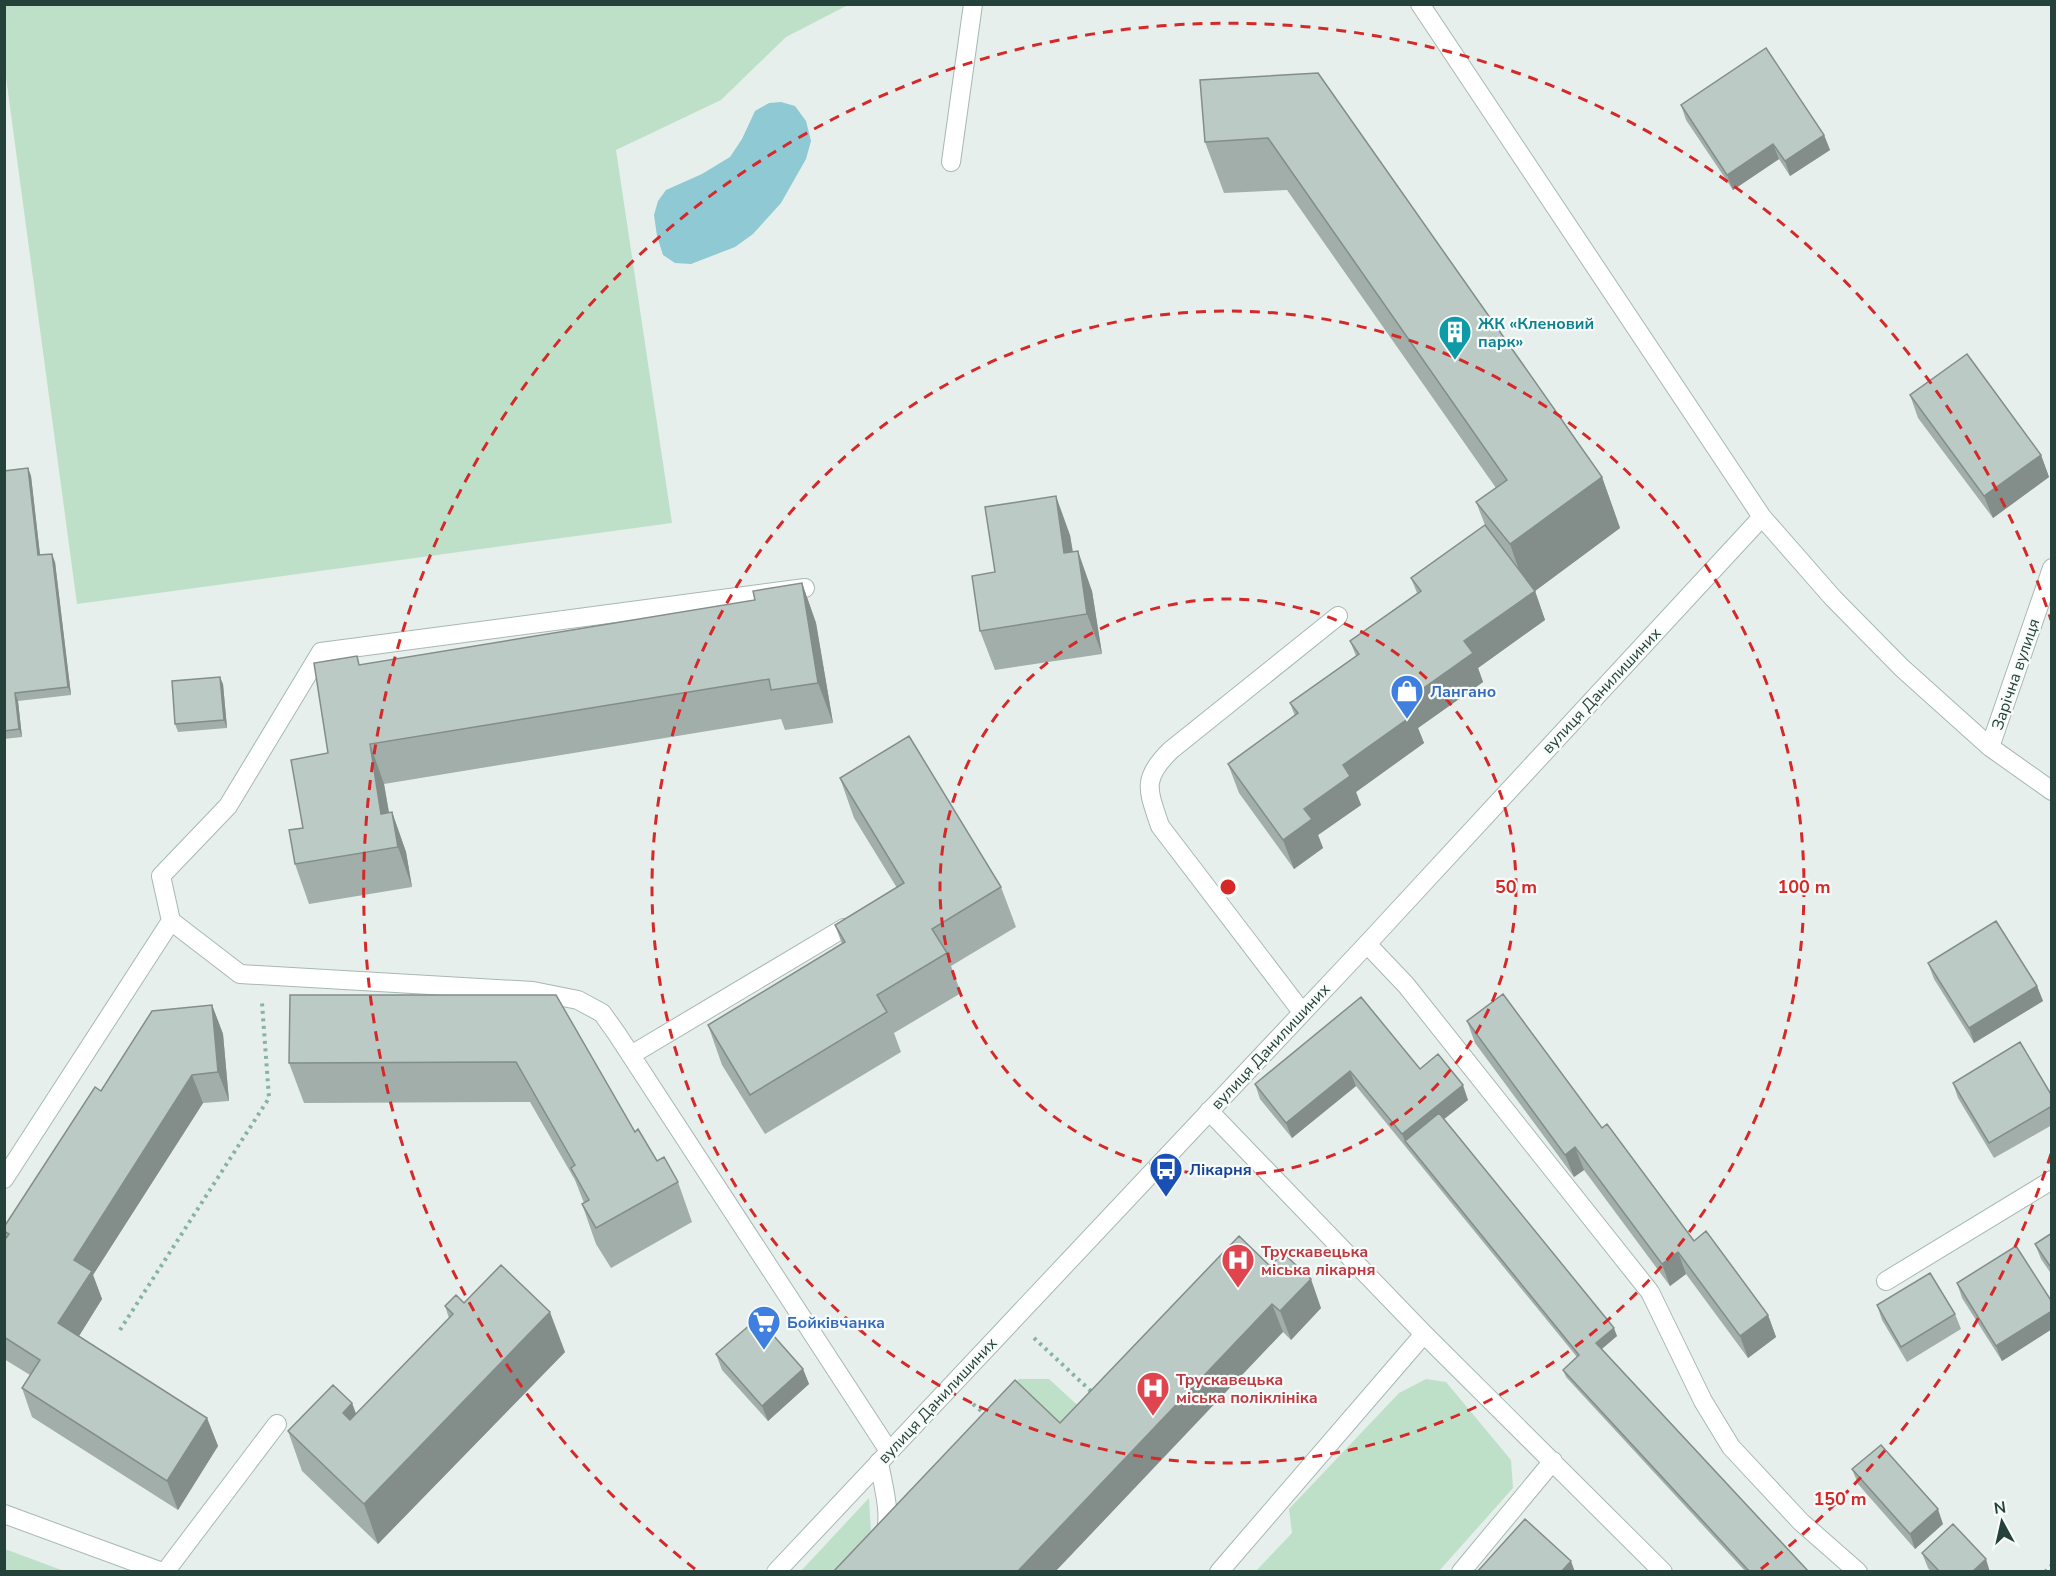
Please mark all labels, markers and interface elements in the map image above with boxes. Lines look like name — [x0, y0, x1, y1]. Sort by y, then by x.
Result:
place label: ЖК «Кленовий парк» — [1478, 313, 1594, 353]
building icon: ЖК «Кленовий парк» — [1437, 314, 1473, 361]
street label: Зарічна вулиця — [1987, 616, 2045, 733]
street label: вулиця Данилишиних — [1537, 622, 1666, 759]
shop icon: Лангано — [1389, 673, 1425, 720]
place label: Лангано — [1430, 681, 1496, 703]
text: 50 m — [1495, 875, 1537, 899]
text: 100 m — [1777, 875, 1831, 899]
centre of rings — [1218, 877, 1238, 897]
street label: вулиця Данилишиних — [1206, 978, 1335, 1115]
bus stop icon: Лікарня — [1148, 1151, 1184, 1198]
place label: Лікарня — [1189, 1159, 1252, 1181]
place label: Трускавецька міська лікарня — [1261, 1241, 1375, 1281]
hospital icon: Трускавецька міська лікарня — [1220, 1242, 1256, 1289]
supermarket icon: Бойківчанка — [746, 1304, 782, 1351]
place label: Бойківчанка — [787, 1312, 885, 1334]
street label: вулиця Данилишиних — [873, 1332, 1002, 1469]
place label: Трускавецька міська поліклініка — [1176, 1369, 1318, 1409]
hospital icon: Трускавецька міська поліклініка — [1135, 1370, 1171, 1417]
text: 150 m — [1813, 1487, 1867, 1511]
north arrow — [1972, 1492, 2032, 1552]
text: N — [1993, 1496, 2008, 1520]

